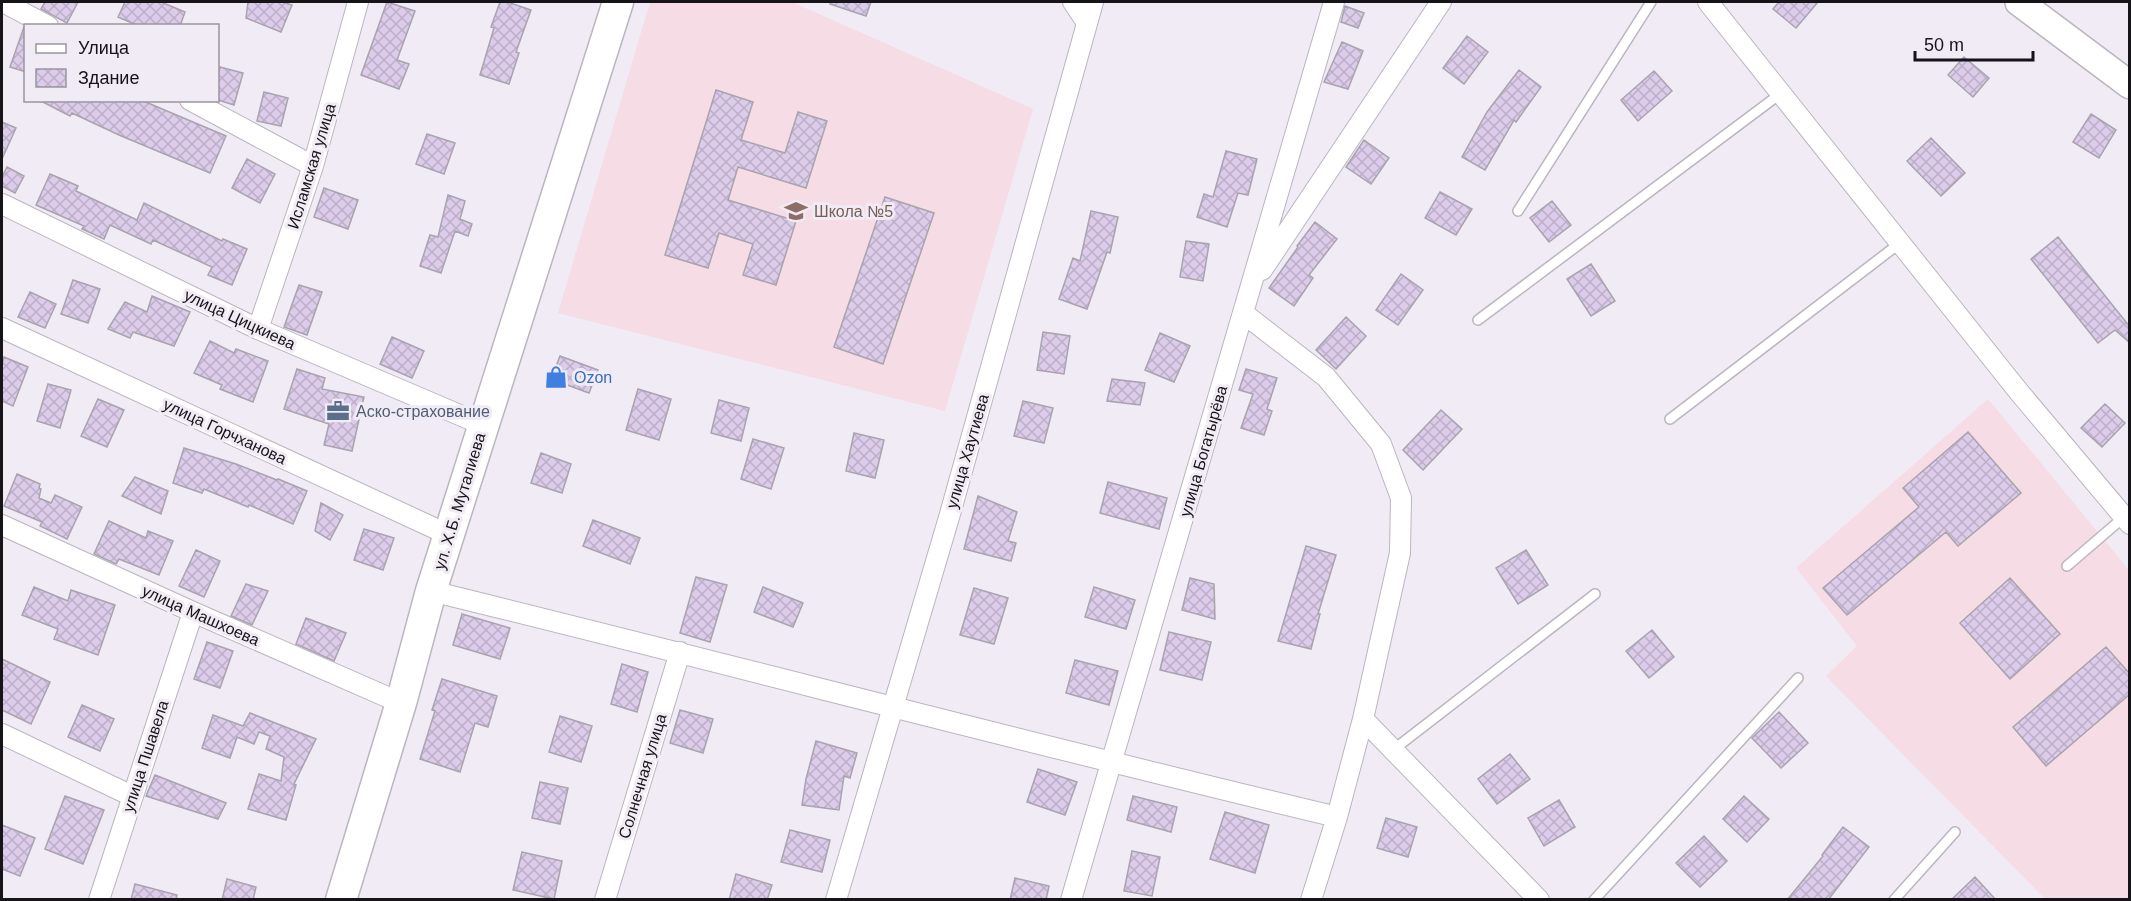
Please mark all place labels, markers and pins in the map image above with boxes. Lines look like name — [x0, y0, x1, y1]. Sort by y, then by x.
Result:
school or university icon: Школа №5 — [783, 198, 809, 224]
place label: Школа №5 — [814, 203, 893, 220]
shop icon: Ozon — [543, 364, 569, 390]
place label: Ozon — [574, 369, 612, 386]
office icon: Аско-страхование — [325, 398, 351, 424]
place label: Аско-страхование — [356, 403, 490, 420]

